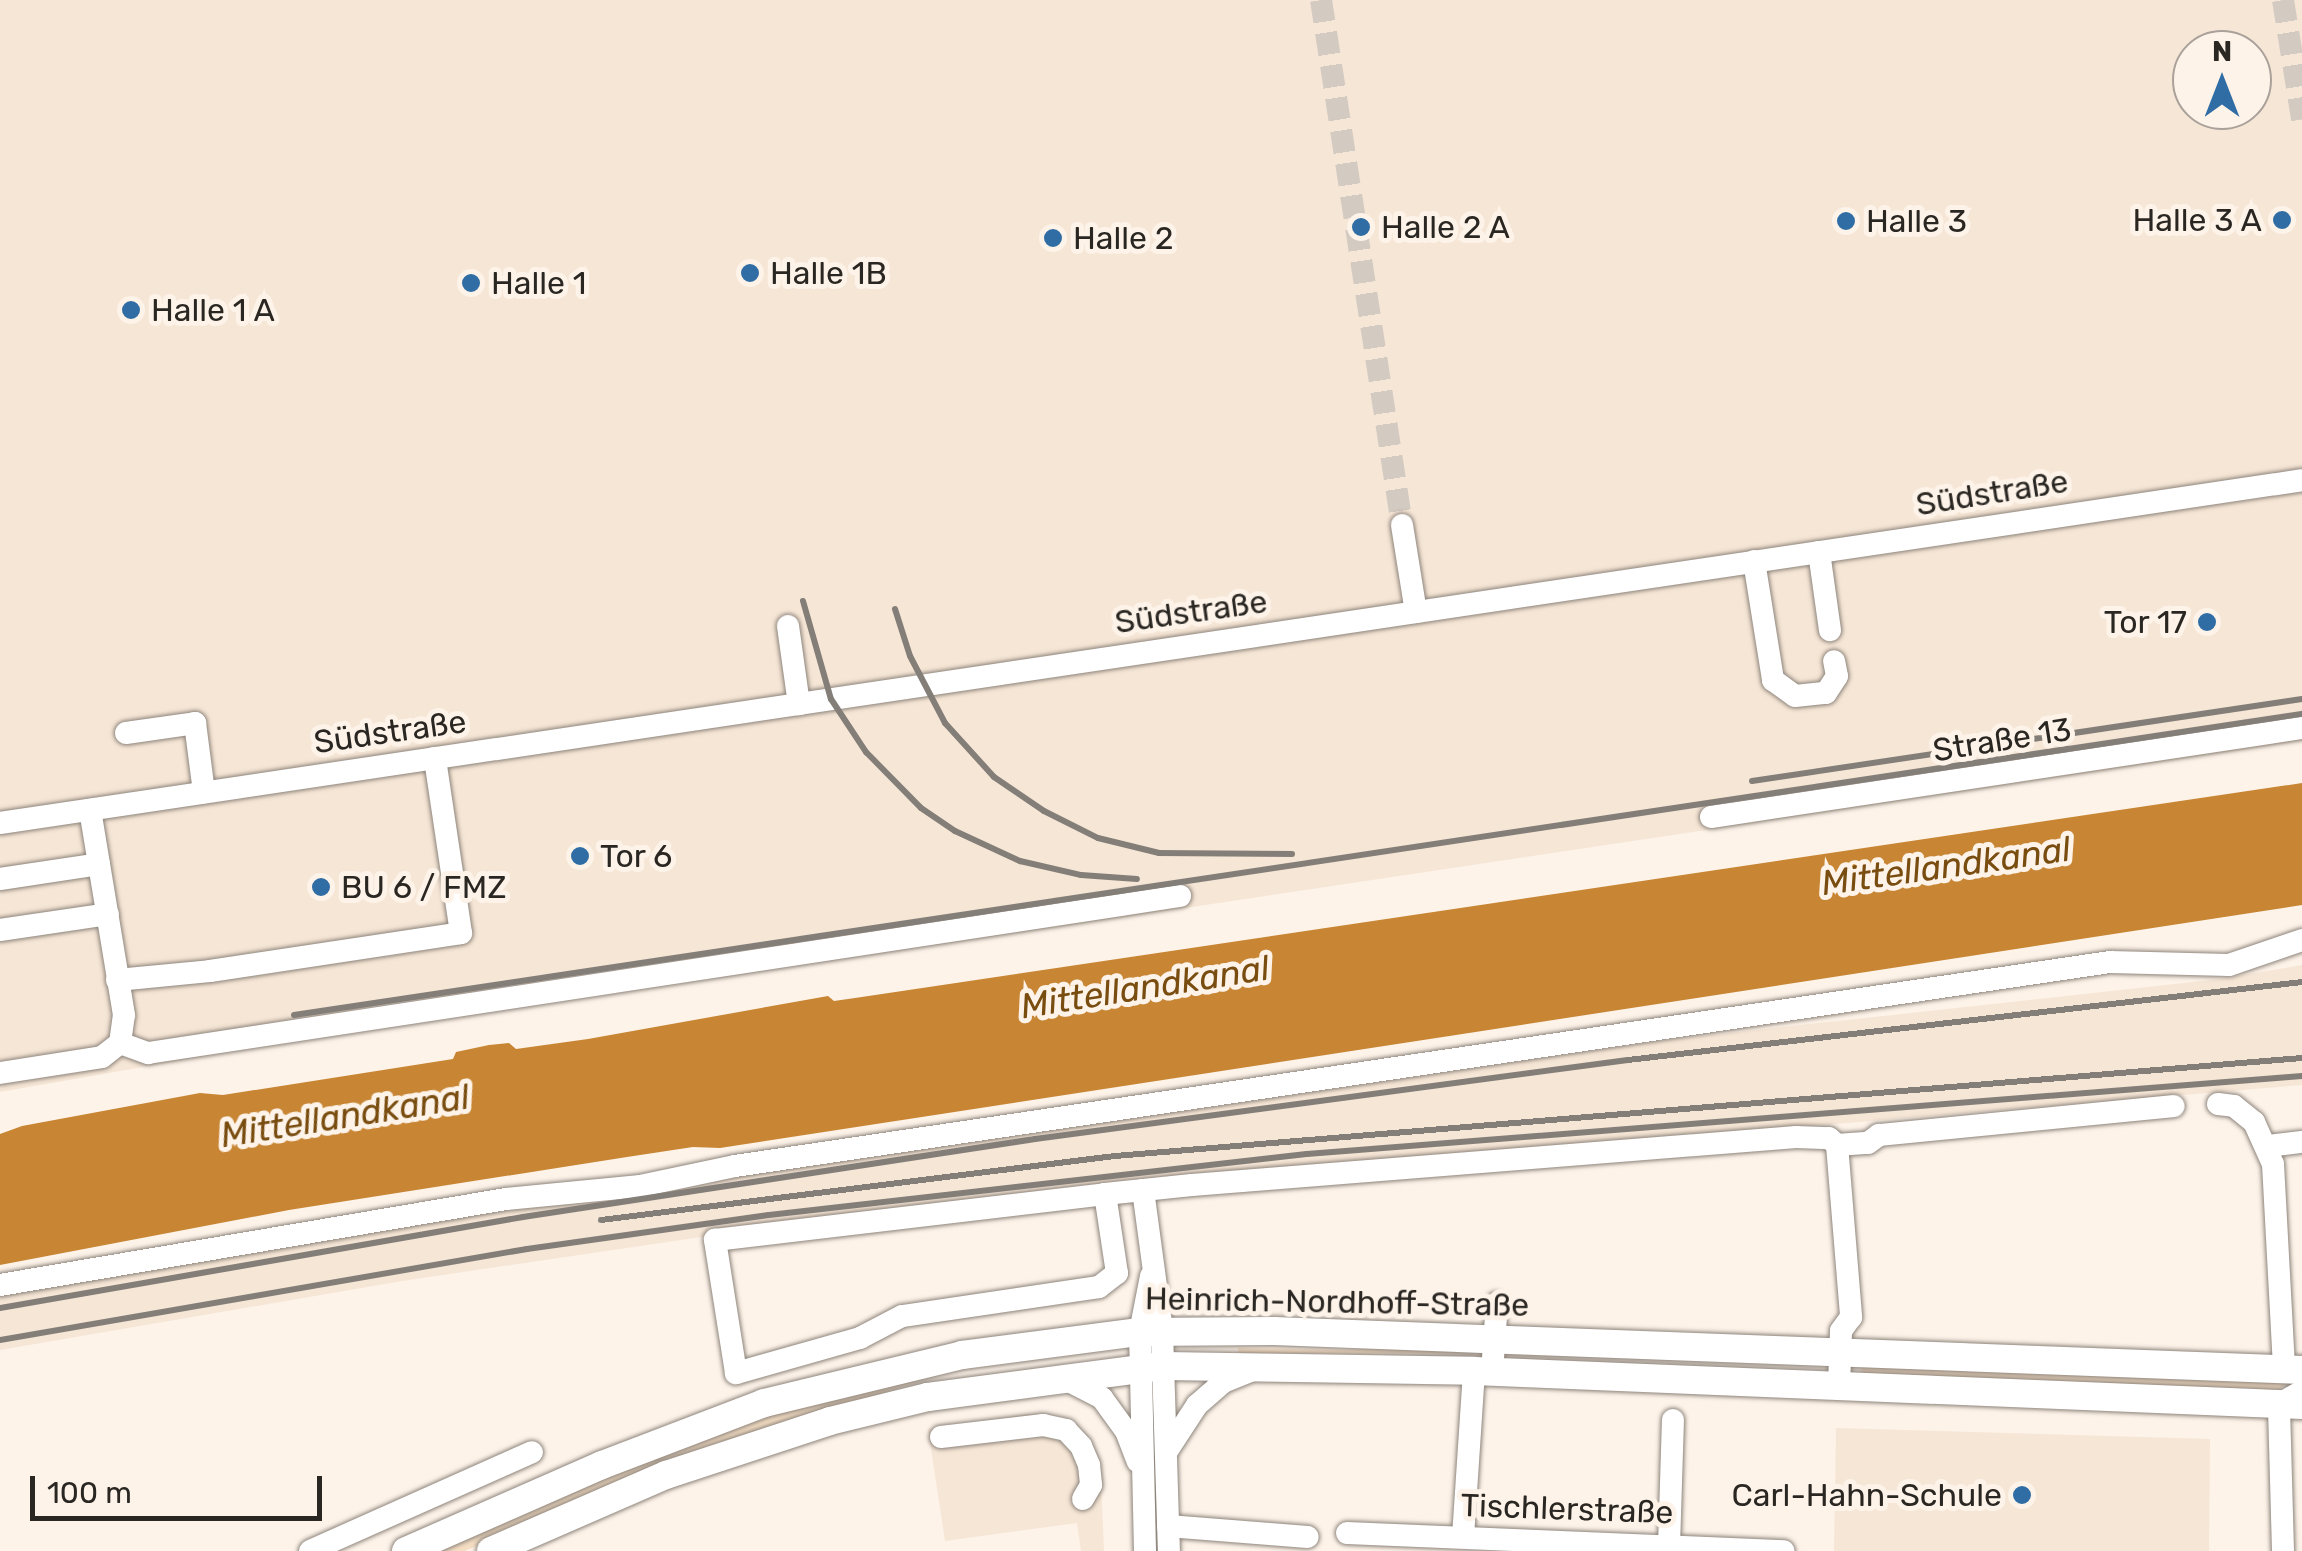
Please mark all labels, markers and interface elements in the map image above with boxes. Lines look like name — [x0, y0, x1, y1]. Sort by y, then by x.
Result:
north arrow — [2172, 30, 2272, 130]
text: N — [2212, 35, 2232, 68]
place label: Halle 3 A — [2132, 201, 2262, 239]
place label: Halle 3 — [1866, 202, 1967, 240]
place label: Halle 2 A — [1381, 208, 1511, 246]
marker: Halle 3 A — [2271, 209, 2293, 231]
marker: Halle 3 — [1835, 210, 1857, 232]
marker: Halle 2 A — [1350, 216, 1372, 238]
place label: Halle 2 — [1073, 219, 1174, 257]
marker: Halle 2 — [1042, 227, 1064, 249]
place label: Halle 1B — [770, 254, 887, 292]
marker: Halle 1B — [739, 262, 761, 284]
place label: Halle 1 — [491, 264, 587, 302]
marker: Halle 1 — [460, 272, 482, 294]
place label: Halle 1 A — [151, 291, 276, 329]
marker: Halle 1 A — [120, 299, 142, 321]
street label: Südstraße — [1913, 462, 2071, 524]
street label: Südstraße — [1112, 582, 1270, 642]
place label: Tor 17 — [2103, 603, 2187, 641]
marker: Tor 17 — [2196, 611, 2218, 633]
street label: Südstraße — [311, 702, 469, 762]
street label: Straße 13 — [1930, 710, 2074, 770]
water label: Mittellandkanal — [1819, 828, 2073, 904]
place label: Tor 6 — [600, 837, 673, 875]
marker: Tor 6 — [569, 845, 591, 867]
place label: BU 6 / FMZ — [341, 868, 506, 906]
marker: BU 6 / FMZ — [310, 876, 332, 898]
water label: Mittellandkanal — [1018, 947, 1272, 1027]
water label: Mittellandkanal — [218, 1076, 472, 1156]
street label: Heinrich-Nordhoff-Straße — [1145, 1279, 1529, 1325]
scale bar — [35, 1456, 328, 1518]
text: 100 m — [47, 1475, 132, 1511]
place label: Carl-Hahn-Schule — [1731, 1476, 2002, 1514]
marker: Carl-Hahn-Schule — [2011, 1484, 2033, 1506]
street label: Tischlerstraße — [1460, 1486, 1674, 1532]

